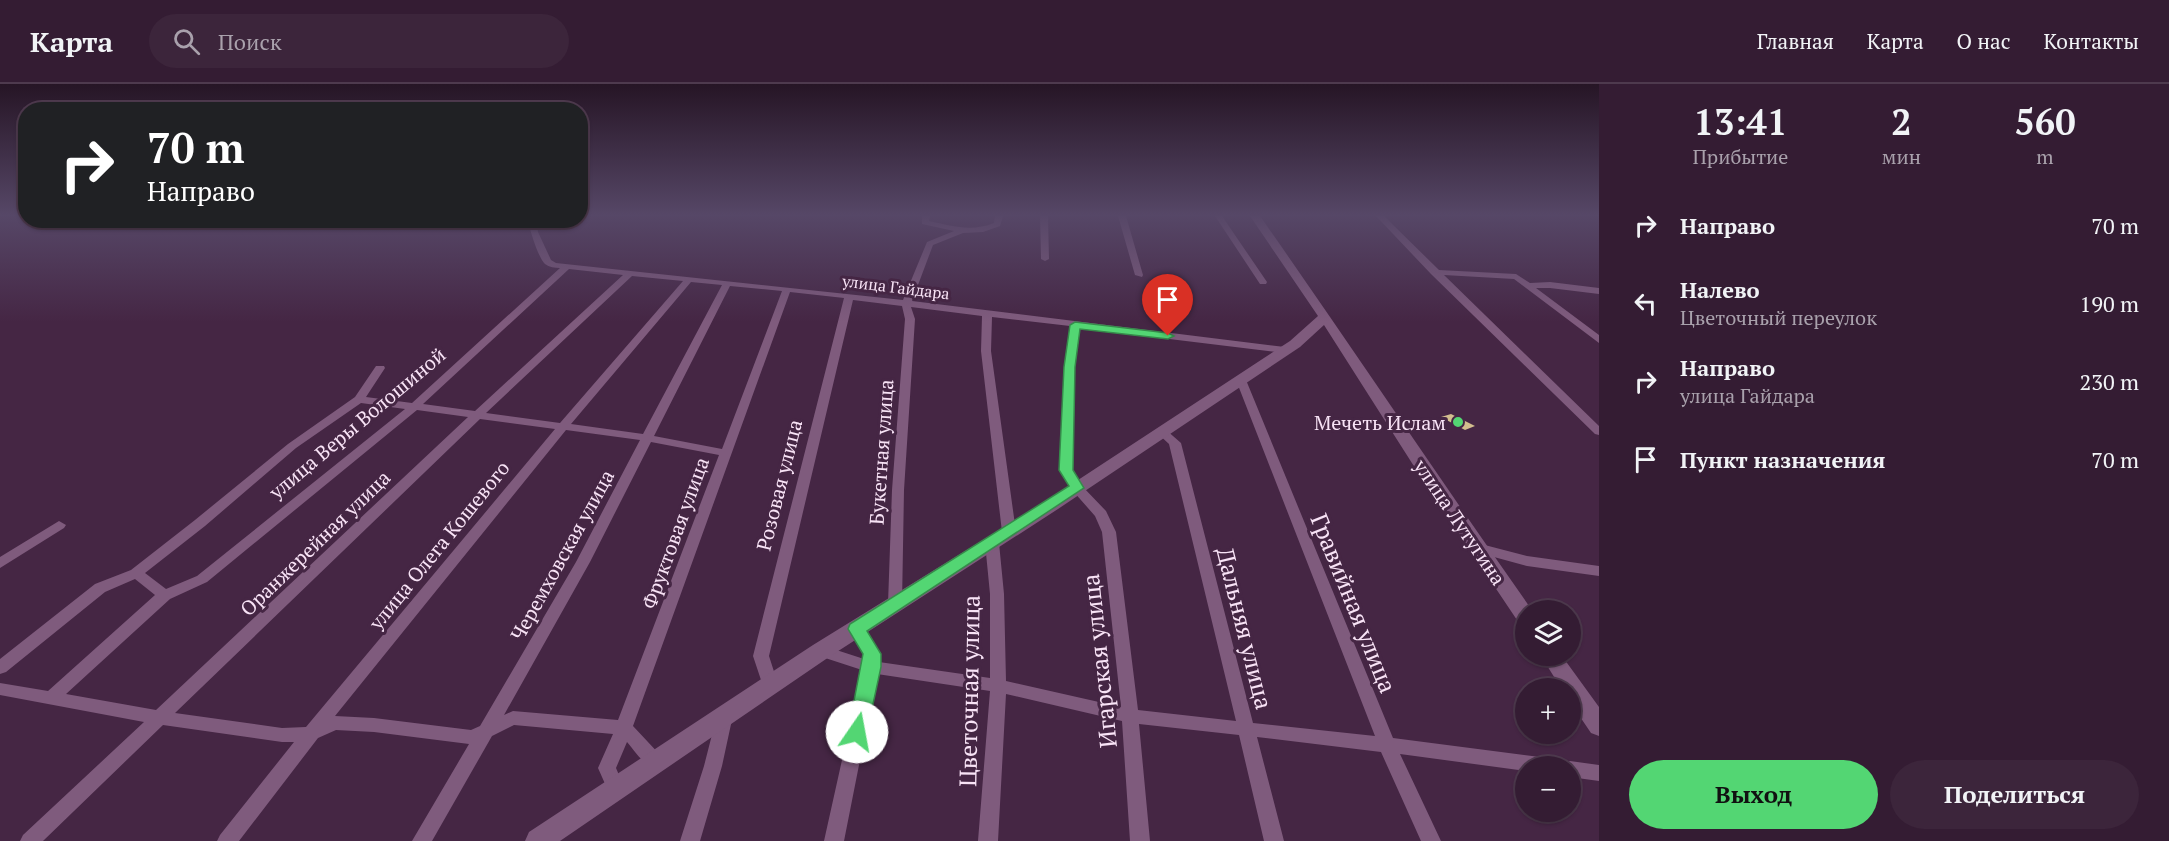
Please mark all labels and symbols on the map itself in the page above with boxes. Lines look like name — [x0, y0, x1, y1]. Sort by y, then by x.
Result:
street label: улица Гайдара — [840, 269, 951, 304]
pin — [1142, 274, 1193, 336]
street label: улица Веры Волошиной — [262, 341, 451, 506]
street label: Букетная улица — [862, 378, 900, 526]
place label: Мечеть Ислам — [1314, 409, 1446, 436]
marker: Мечеть Ислам — [1451, 415, 1465, 429]
street label: Розовая улица — [750, 417, 808, 553]
street label: Фруктовая улица — [635, 453, 715, 613]
street label: улица Лутугина — [1407, 453, 1512, 590]
street label: улица Олега Кошевого — [362, 455, 515, 636]
street label: Оранжерейная улица — [234, 464, 396, 622]
street label: Черемховская улица — [504, 465, 620, 645]
street label: Гравийная улица — [1303, 509, 1405, 697]
street label: Дальняя улица — [1209, 544, 1281, 712]
street label: Игарская улица — [1074, 572, 1124, 750]
street label: Цветочная улица — [951, 595, 987, 787]
position arrow — [825, 700, 889, 764]

